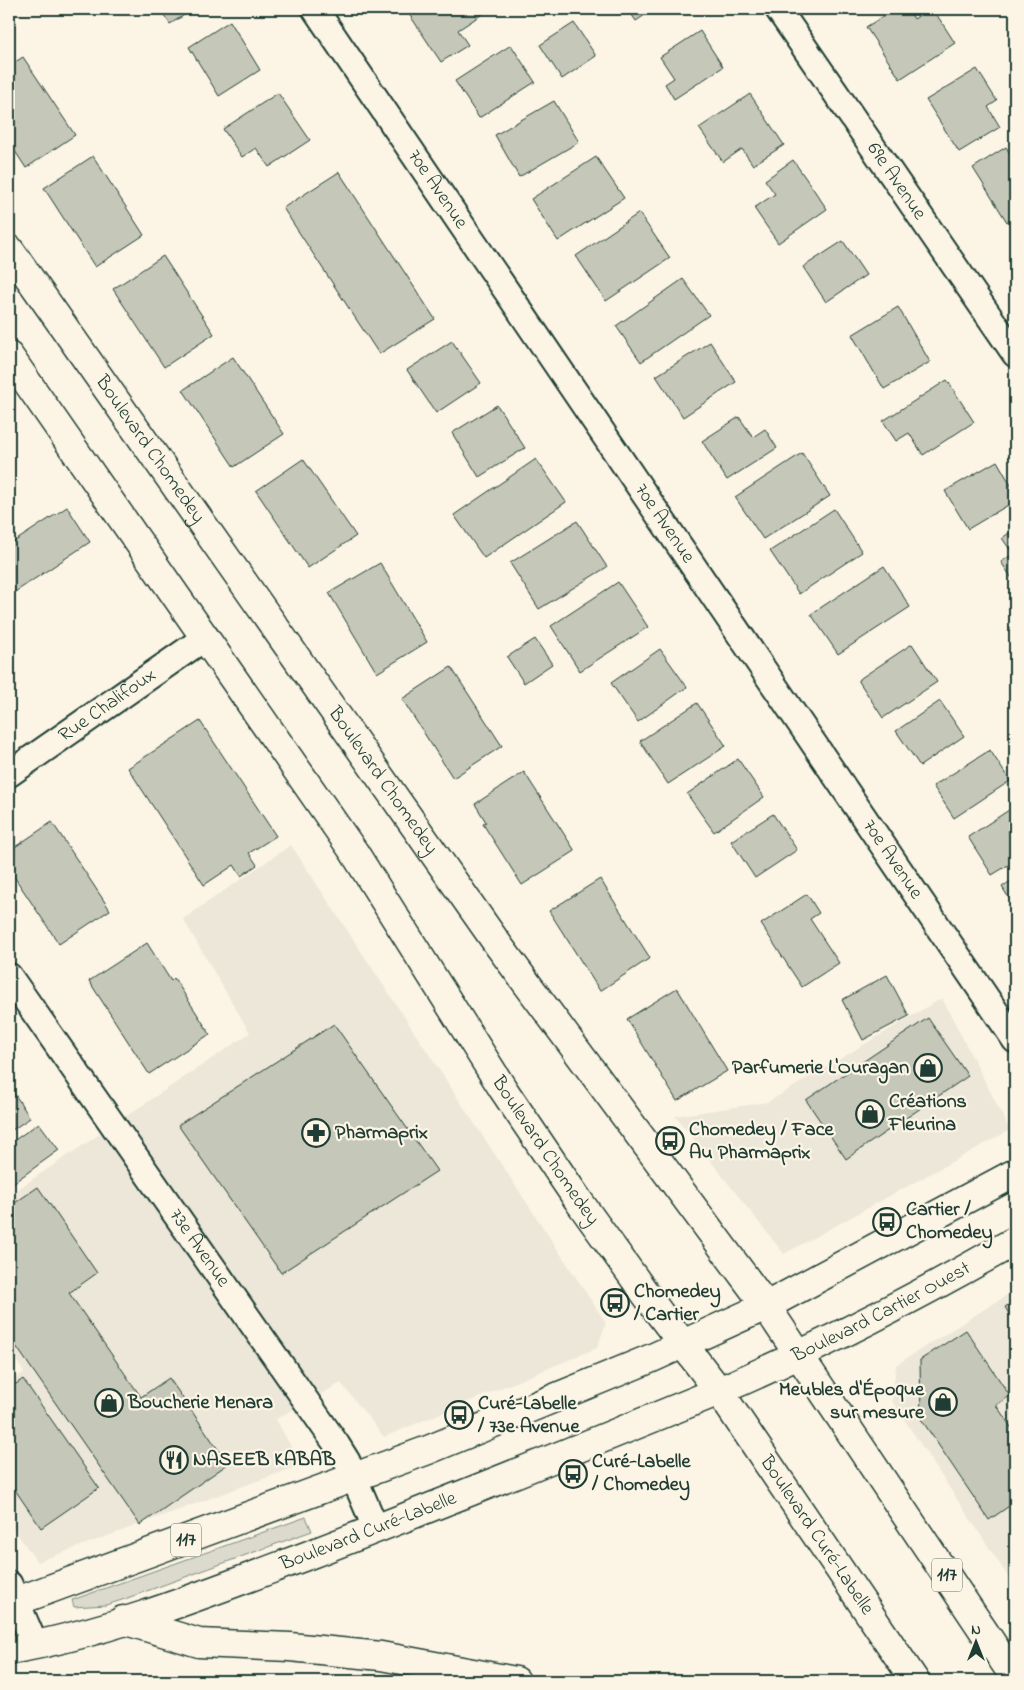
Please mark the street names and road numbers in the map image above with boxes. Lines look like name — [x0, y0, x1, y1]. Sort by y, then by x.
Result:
street label: 69e Avenue — [859, 137, 933, 226]
street label: 70e Avenue — [400, 144, 475, 235]
street label: Boulevard Chomedey — [87, 369, 212, 529]
street label: 70e Avenue — [627, 478, 702, 569]
street label: Rue Chalifoux — [53, 661, 162, 750]
street label: Boulevard Chomedey — [320, 700, 445, 861]
street label: 70e Avenue — [855, 814, 930, 905]
street label: Boulevard Chomedey — [483, 1070, 606, 1232]
street label: 73e Avenue — [162, 1203, 237, 1293]
street label: Boulevard Cartier Ouest — [786, 1254, 976, 1371]
street label: Boulevard Curé-Labelle — [752, 1449, 881, 1621]
street label: Boulevard Curé-Labelle — [275, 1484, 461, 1579]
road number: 117 — [171, 1524, 201, 1556]
road number: 117 — [932, 1558, 962, 1592]

